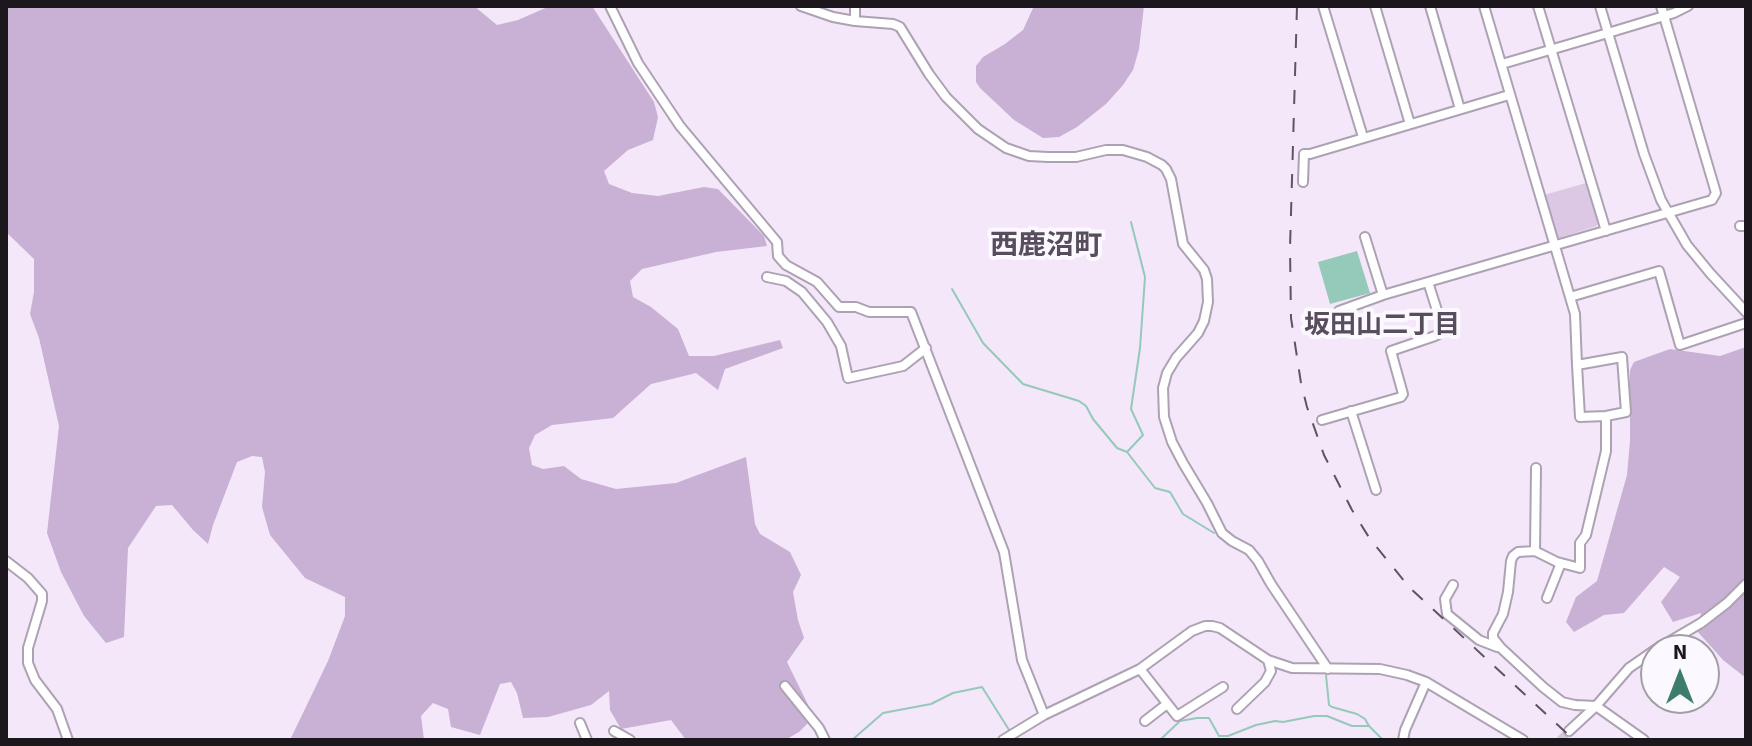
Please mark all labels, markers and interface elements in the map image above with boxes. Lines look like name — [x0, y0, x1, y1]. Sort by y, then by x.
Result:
district label: 西鹿沼町 — [990, 231, 1102, 265]
district label: 坂田山二丁目 — [1304, 311, 1460, 343]
north arrow — [1640, 634, 1720, 714]
text: N — [1673, 636, 1687, 668]

